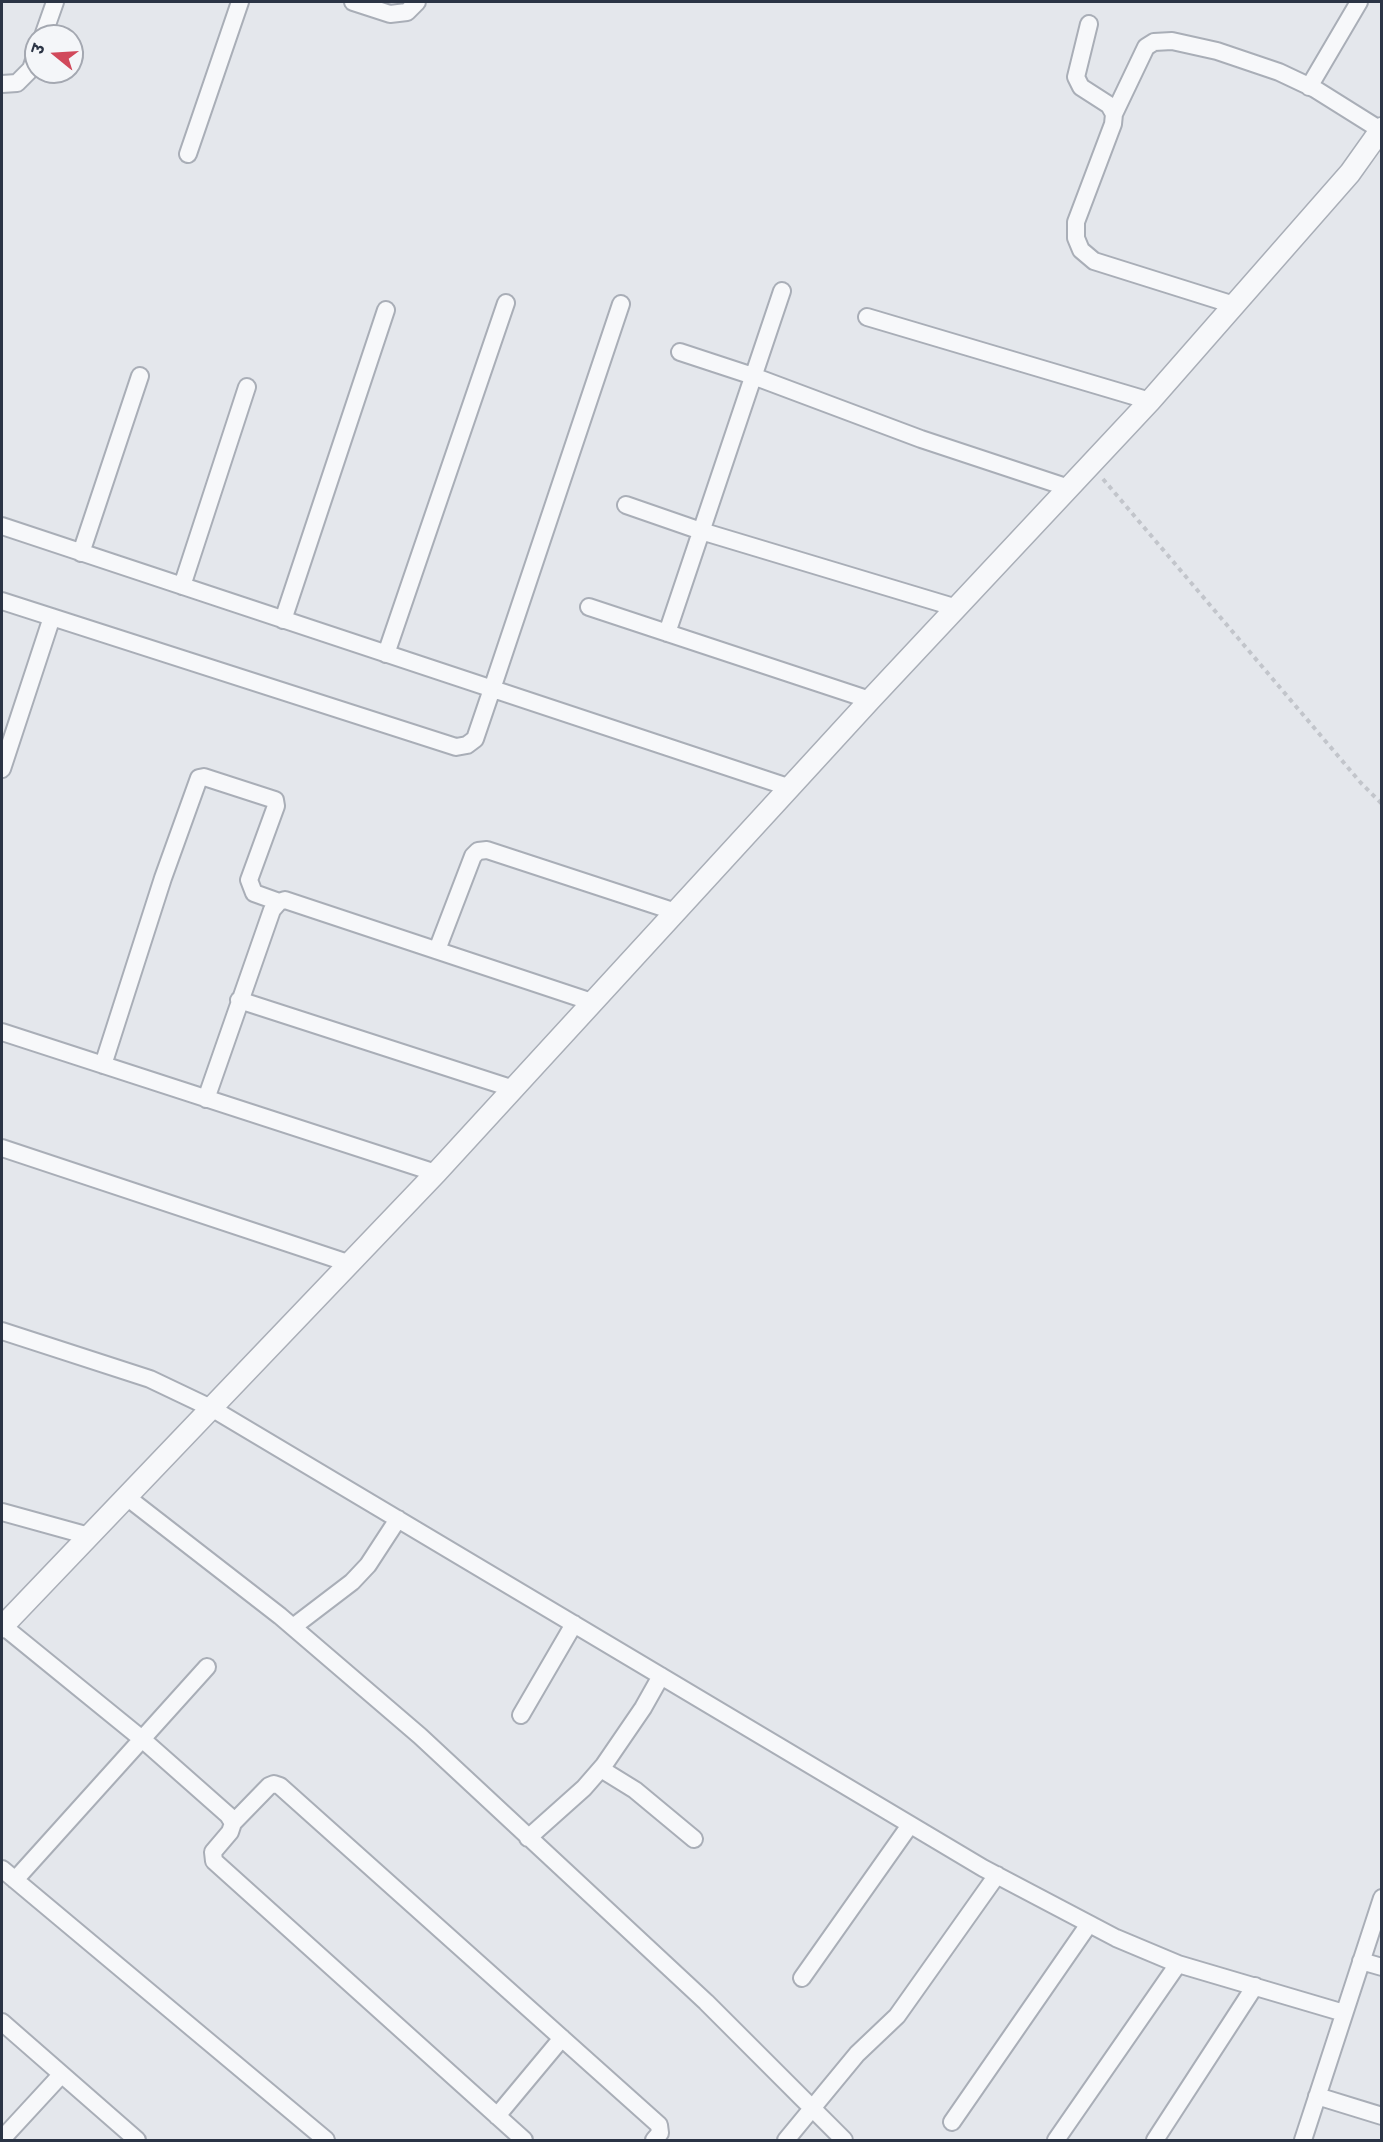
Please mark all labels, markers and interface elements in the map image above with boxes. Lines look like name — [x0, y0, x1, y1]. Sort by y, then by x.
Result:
north arrow — [24, 24, 84, 84]
text: उ — [26, 41, 51, 57]

